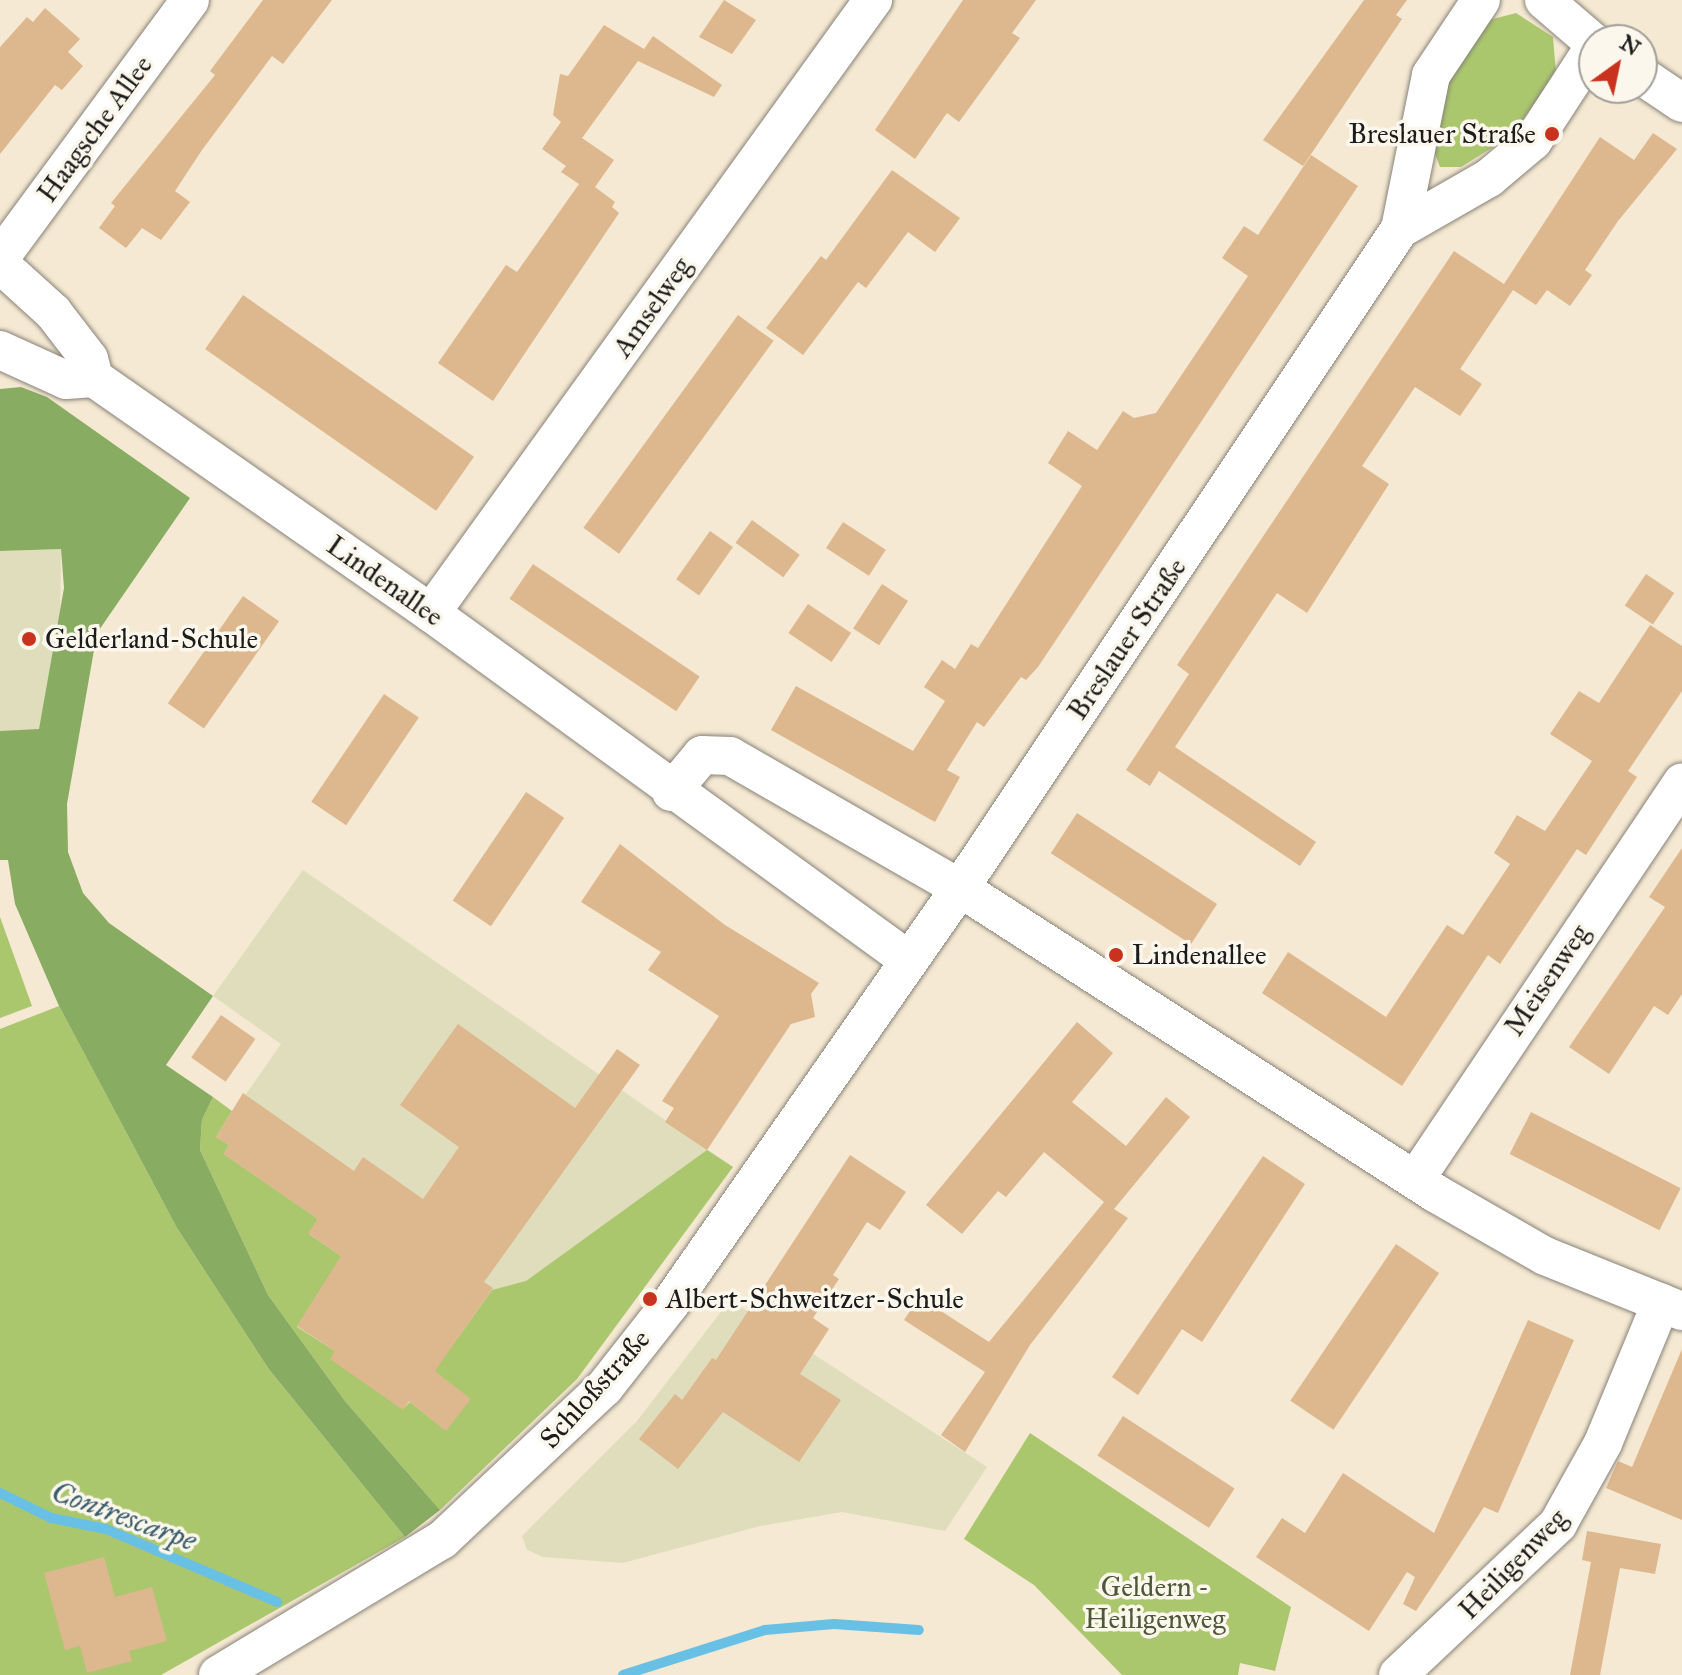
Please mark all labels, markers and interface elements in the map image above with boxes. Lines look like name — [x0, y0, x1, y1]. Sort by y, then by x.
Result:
north arrow — [1578, 24, 1658, 104]
text: N — [1615, 29, 1645, 62]
street label: Haagsche Allee — [30, 49, 160, 209]
place label: Breslauer Straße — [1348, 117, 1536, 151]
marker: Breslauer Straße — [1543, 125, 1561, 143]
street label: Amselweg — [605, 251, 699, 363]
street label: Lindenallee — [320, 529, 450, 633]
street label: Breslauer Straße — [1061, 552, 1193, 726]
place label: Gelderland-Schule — [45, 622, 258, 656]
marker: Gelderland-Schule — [20, 630, 38, 648]
street label: Meisenweg — [1497, 918, 1597, 1042]
place label: Lindenallee — [1132, 938, 1267, 972]
marker: Lindenallee — [1107, 946, 1125, 964]
place label: Albert-Schweitzer-Schule — [666, 1282, 964, 1316]
marker: Albert-Schweitzer-Schule — [641, 1290, 659, 1308]
street label: Schloßstraße — [533, 1323, 657, 1455]
water label: Contrescarpe — [47, 1473, 201, 1559]
street label: Heiligenweg — [1452, 1502, 1574, 1626]
park label: Geldern - Heiligenweg — [1085, 1570, 1225, 1636]

